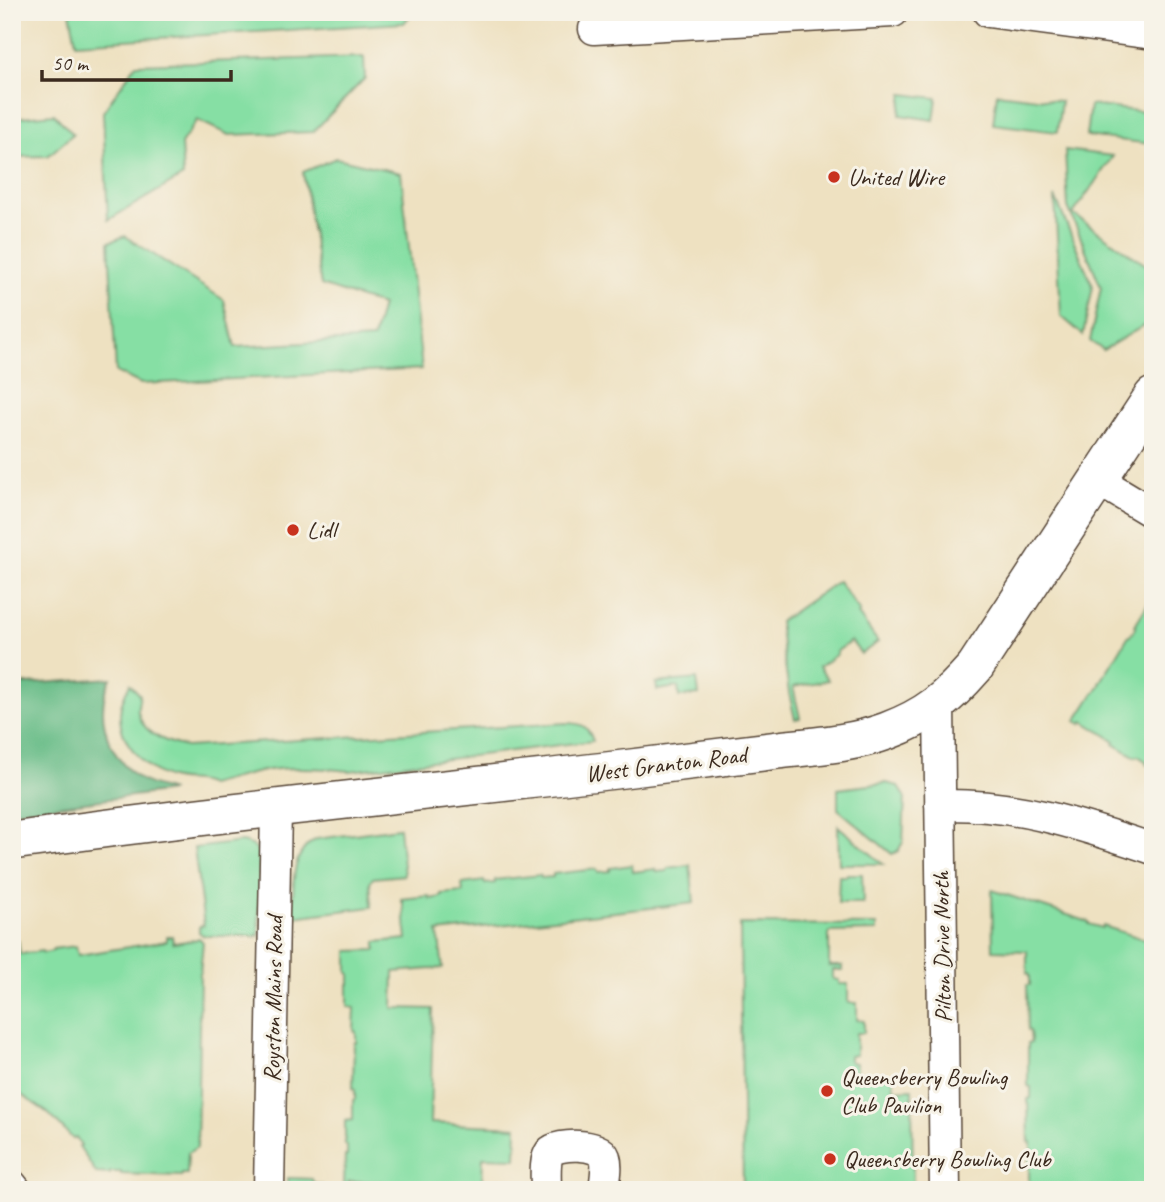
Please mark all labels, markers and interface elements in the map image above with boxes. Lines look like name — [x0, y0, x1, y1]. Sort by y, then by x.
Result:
scale bar — [42, 38, 231, 82]
text: 50 m — [52, 50, 90, 76]
place label: United Wire — [848, 162, 946, 192]
marker: United Wire — [826, 169, 842, 185]
place label: Lidl — [307, 515, 339, 545]
marker: Lidl — [285, 522, 301, 538]
street label: West Granton Road — [584, 739, 751, 789]
street label: Pilton Drive North — [926, 870, 958, 1023]
street label: Royston Mains Road — [257, 912, 290, 1082]
place label: Queensberry Bowling Club Pavilion — [841, 1062, 1009, 1120]
marker: Queensberry Bowling Club Pavilion — [819, 1083, 835, 1099]
place label: Queensberry Bowling Club — [844, 1144, 1052, 1174]
marker: Queensberry Bowling Club — [822, 1151, 838, 1167]

